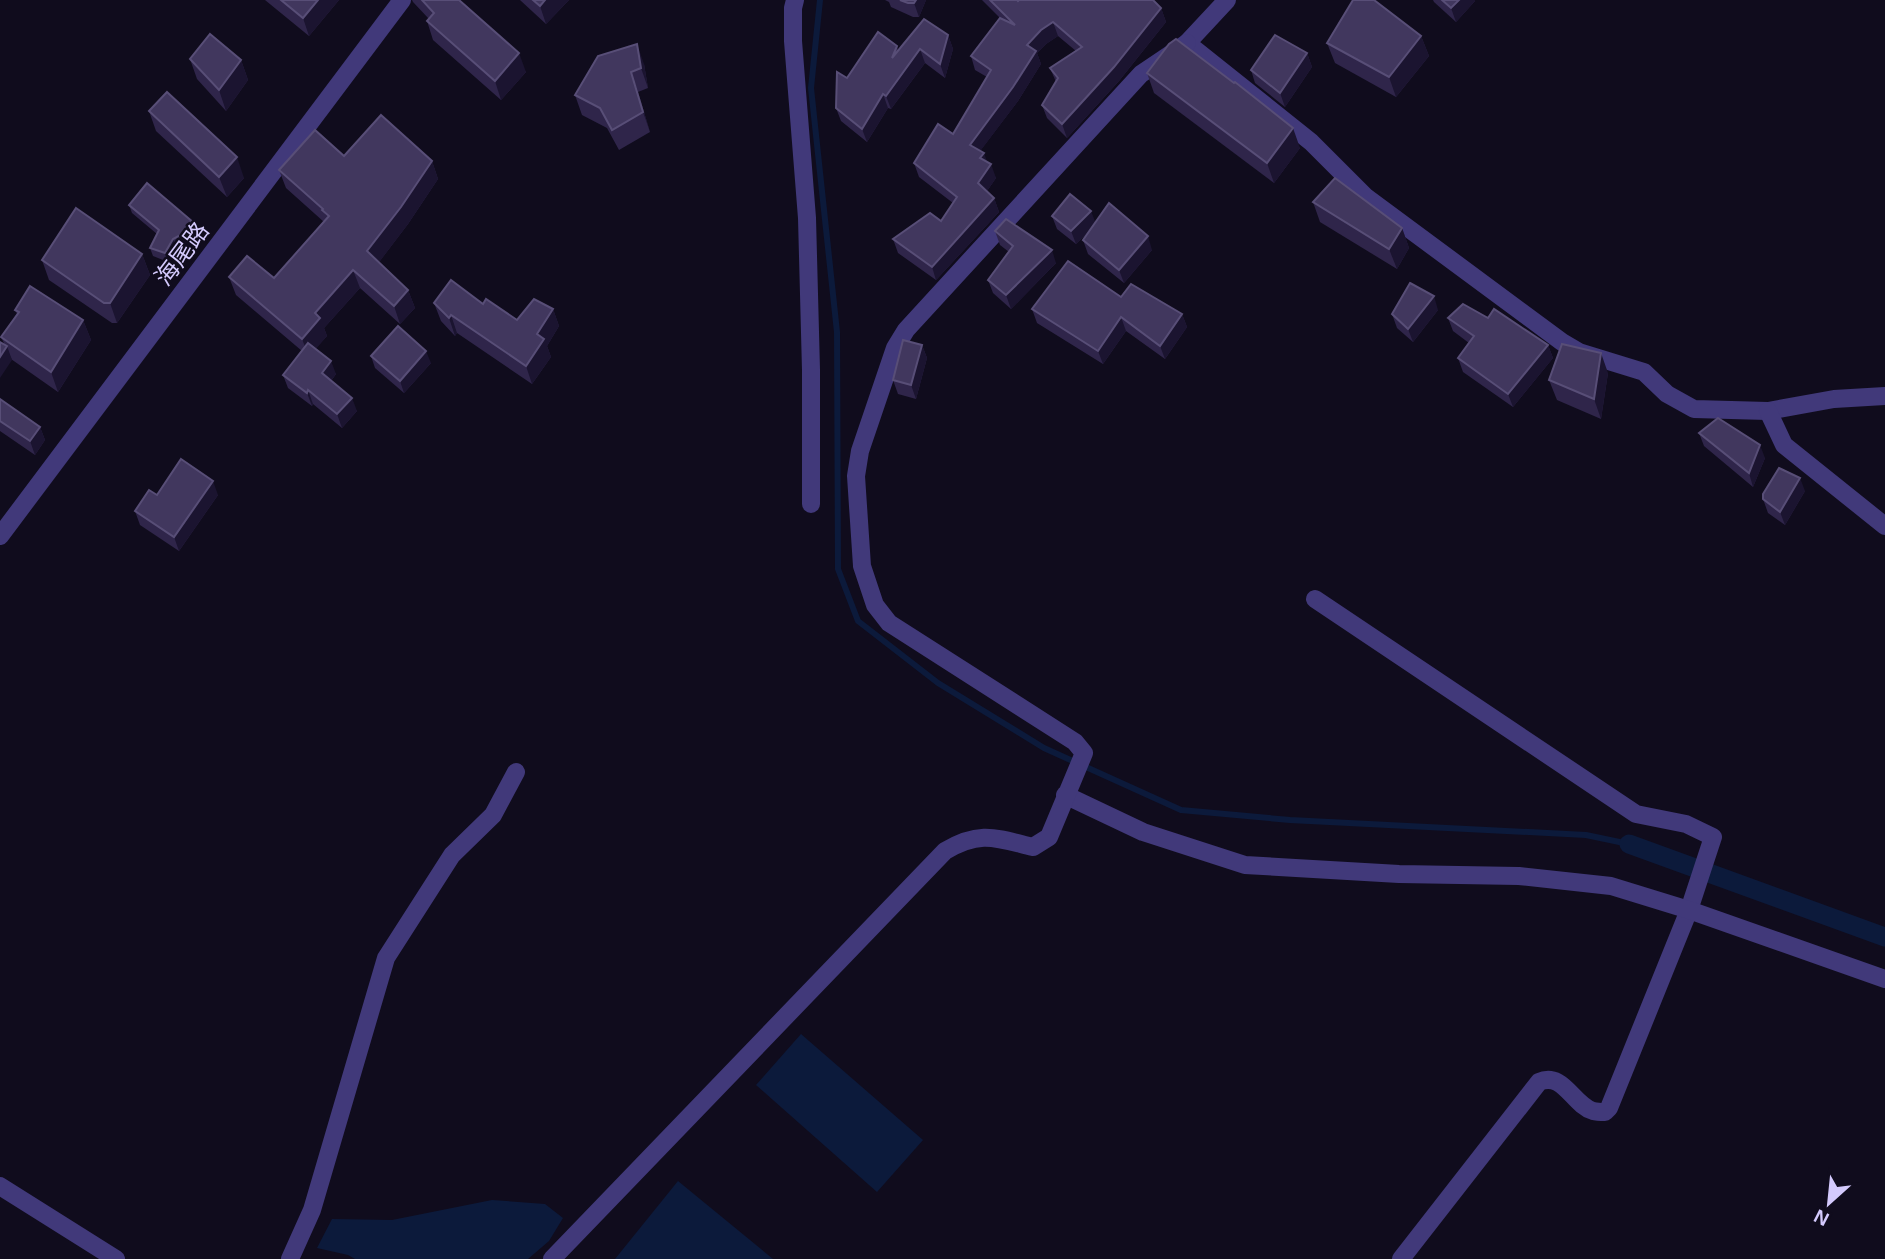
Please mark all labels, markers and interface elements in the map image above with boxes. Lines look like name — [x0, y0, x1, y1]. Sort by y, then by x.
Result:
street label: 海尾路 — [149, 217, 214, 291]
north arrow — [1794, 1168, 1864, 1238]
text: N — [1811, 1205, 1832, 1230]

